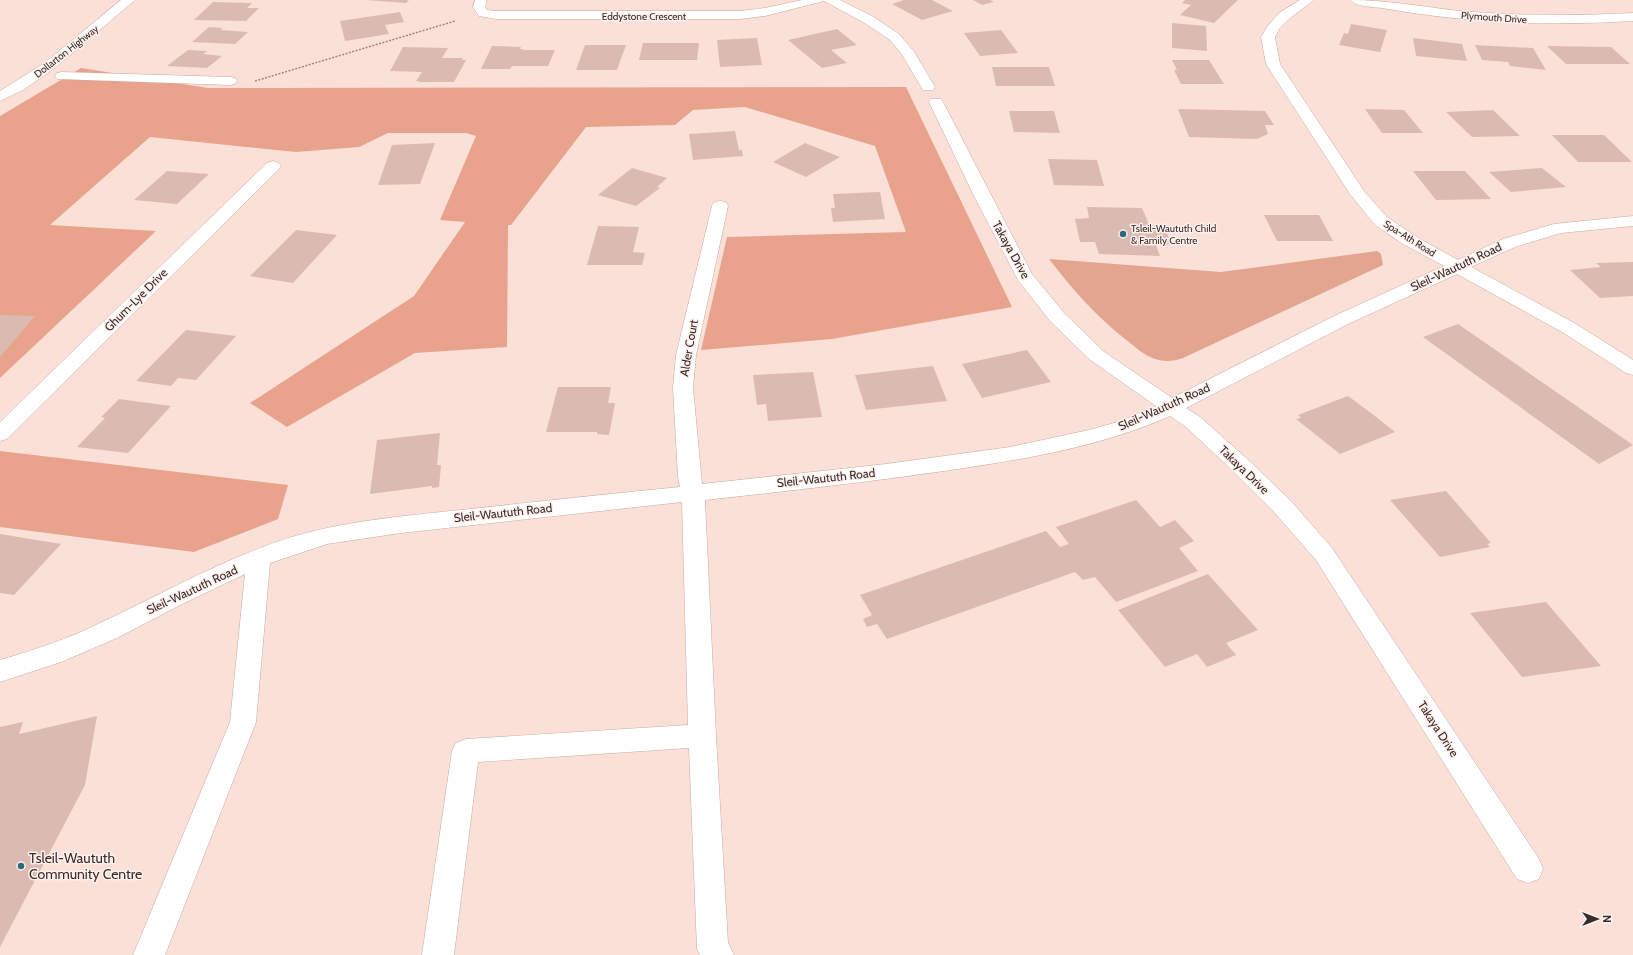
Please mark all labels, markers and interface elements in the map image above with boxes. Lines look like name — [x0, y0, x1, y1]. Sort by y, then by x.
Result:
street label: Plymouth Drive — [1461, 9, 1527, 26]
street label: Eddystone Crescent — [602, 10, 687, 23]
street label: Dollarton Highway — [31, 22, 101, 81]
street label: Spa-Ath Road — [1381, 217, 1438, 260]
street label: Takaya Drive — [989, 218, 1033, 281]
place label: Tsleil-Waututh Child & Family Centre — [1131, 222, 1216, 247]
marker: Tsleil-Waututh Child & Family Centre — [1118, 229, 1128, 239]
street label: Sleil-Waututh Road — [1408, 239, 1504, 294]
street label: Ghum-Lye Drive — [101, 265, 170, 334]
street label: Alder Court — [676, 318, 701, 377]
street label: Sleil-Waututh Road — [1116, 380, 1212, 433]
street label: Takaya Drive — [1216, 442, 1272, 497]
street label: Sleil-Waututh Road — [776, 465, 876, 490]
street label: Sleil-Waututh Road — [453, 500, 553, 525]
street label: Sleil-Waututh Road — [144, 562, 240, 617]
street label: Takaya Drive — [1415, 698, 1462, 759]
place label: Tsleil-Waututh Community Centre — [29, 849, 142, 883]
marker: Tsleil-Waututh Community Centre — [16, 861, 26, 871]
north arrow — [1577, 899, 1617, 939]
text: N — [1600, 915, 1614, 923]

